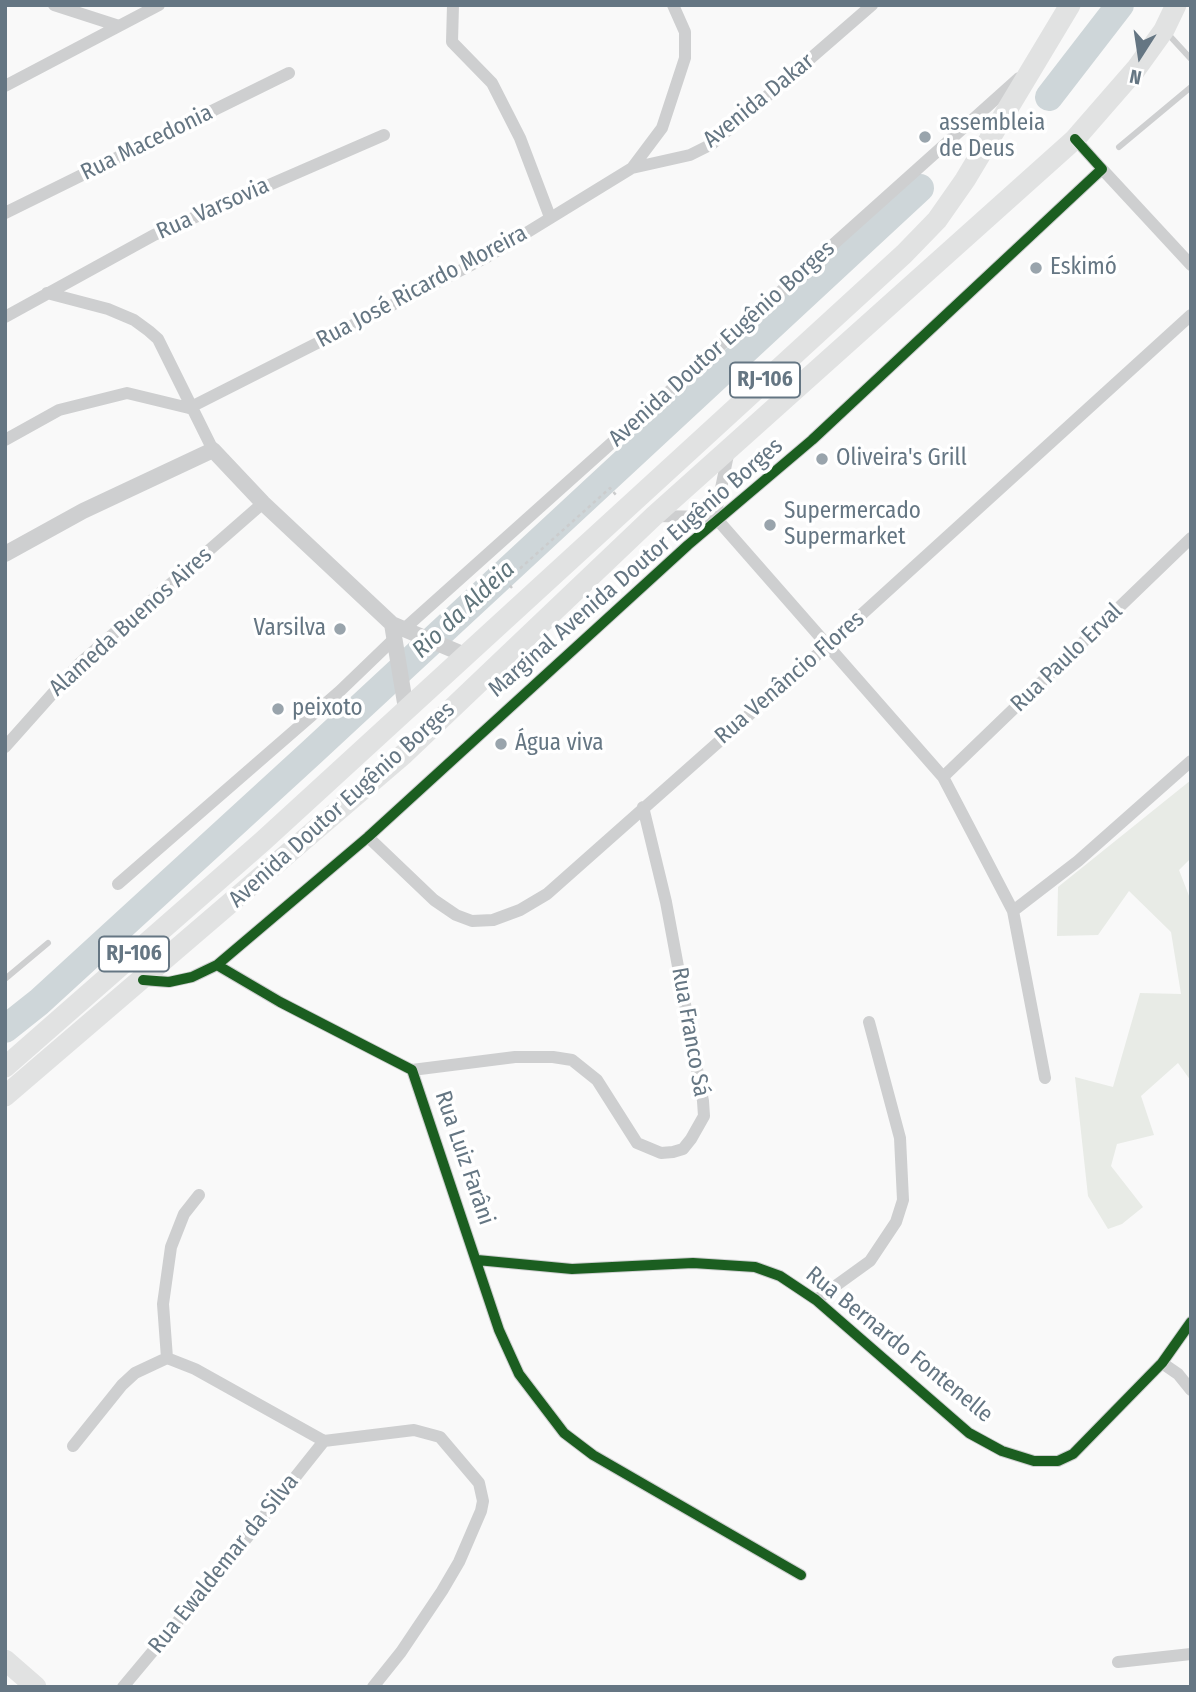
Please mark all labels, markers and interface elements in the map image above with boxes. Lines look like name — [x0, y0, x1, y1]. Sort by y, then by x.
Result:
north arrow — [1105, 21, 1175, 91]
street label: Avenida Dakar — [698, 48, 820, 154]
text: N — [1128, 65, 1143, 89]
street label: Rua Macedonia — [77, 99, 217, 187]
place label: assembleia de Deus — [939, 110, 1045, 164]
marker: assembleia de Deus — [917, 129, 933, 145]
street label: Rua Varsovia — [153, 172, 273, 246]
street label: Rua José Ricardo Moreira — [312, 220, 532, 354]
street label: Avenida Doutor Eugênio Borges — [603, 235, 841, 453]
place label: Eskimó — [1050, 254, 1117, 282]
marker: Eskimó — [1028, 260, 1044, 276]
road number: RJ-106 — [730, 362, 800, 398]
street label: Marginal Avenida Doutor Eugênio Borges — [483, 433, 789, 703]
place label: Oliveira's Grill — [836, 445, 967, 473]
marker: Oliveira's Grill — [814, 451, 830, 467]
place label: Supermercado Supermarket — [784, 498, 921, 552]
marker: Supermercado Supermarket — [762, 517, 778, 533]
street label: Alameda Buenos Aires — [44, 542, 218, 702]
water label: Rio da Aldeia — [407, 555, 521, 665]
street label: Rua Paulo Erval — [1005, 598, 1129, 718]
street label: Rua Venâncio Flores — [710, 606, 870, 750]
place label: Varsilva — [254, 615, 326, 643]
marker: Varsilva — [332, 621, 348, 637]
place label: peixoto — [292, 695, 363, 723]
street label: Avenida Doutor Eugênio Borges — [223, 696, 461, 914]
marker: peixoto — [270, 701, 286, 717]
place label: Água viva — [515, 730, 604, 758]
marker: Água viva — [493, 736, 509, 752]
road number: RJ-106 — [99, 936, 169, 972]
street label: Rua Franco Sá — [665, 965, 715, 1099]
street label: Rua Luiz Farâni — [428, 1087, 500, 1229]
street label: Rua Bernardo Fontenelle — [800, 1261, 998, 1429]
street label: Rua Ewaldemar da Silva — [143, 1469, 305, 1659]

